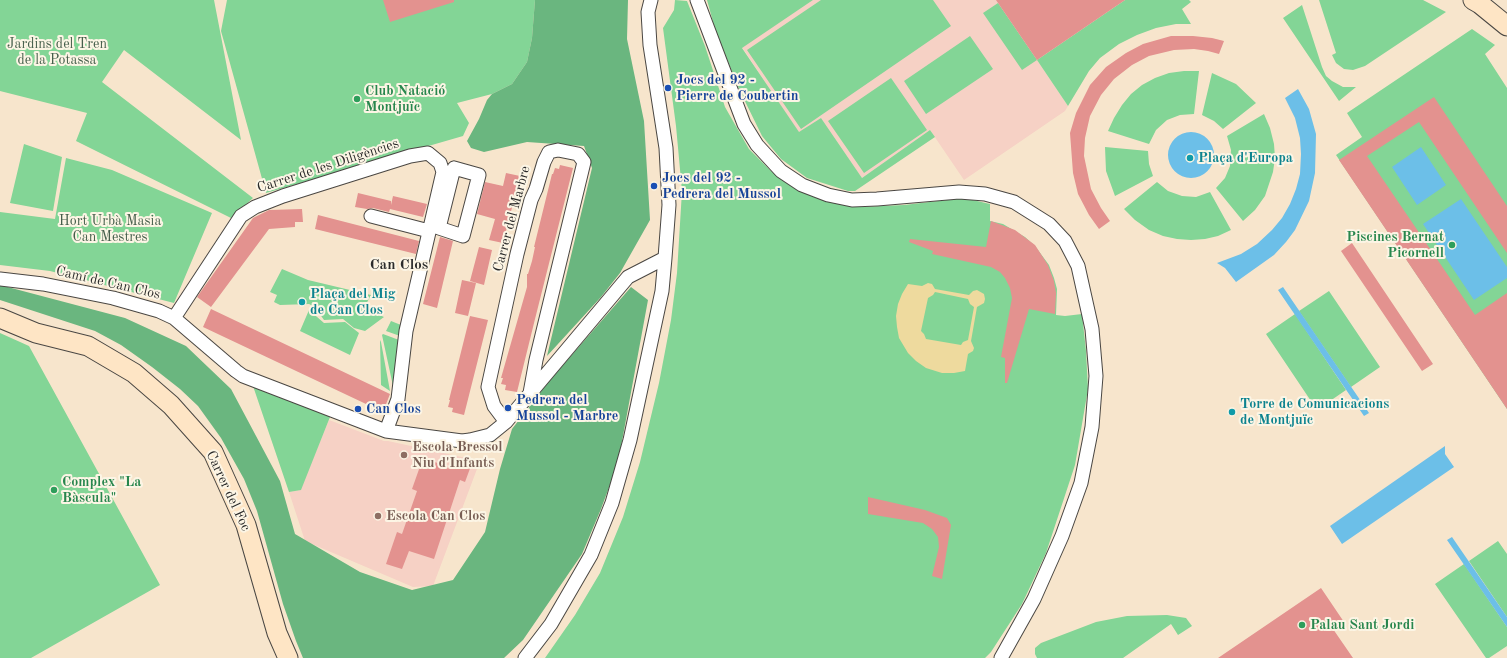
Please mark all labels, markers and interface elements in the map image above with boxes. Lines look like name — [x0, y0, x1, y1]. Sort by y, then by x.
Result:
park label: Jardins del Tren de la Potassa — [7, 36, 107, 68]
place label: Jocs del 92 - Pierre de Coubertin — [676, 72, 798, 104]
place label: Club Natació Montjuïc — [365, 83, 445, 116]
marker: Jocs del 92 - Pierre de Coubertin — [663, 83, 673, 93]
marker: Club Natació Montjuïc — [352, 94, 362, 104]
street label: Carrer de les Diligències — [255, 135, 401, 197]
place label: Plaça d'Europa — [1198, 150, 1293, 166]
marker: Plaça d'Europa — [1185, 153, 1195, 163]
street label: Carrer del Marbre — [490, 164, 534, 274]
place label: Jocs del 92 - Pedrera del Mussol — [662, 170, 781, 202]
marker: Jocs del 92 - Pedrera del Mussol — [649, 181, 659, 191]
park label: Hort Urbà Masia Can Mestres — [59, 213, 161, 246]
place label: Piscines Bernat Picornell — [1346, 229, 1444, 262]
marker: Piscines Bernat Picornell — [1447, 240, 1457, 250]
district label: Can Clos — [370, 256, 428, 274]
street label: Camí de Can Clos — [54, 263, 162, 303]
place label: Plaça del Mig de Can Clos — [310, 286, 396, 318]
marker: Plaça del Mig de Can Clos — [297, 297, 307, 307]
place label: Pedrera del Mussol - Marbre — [516, 392, 618, 424]
place label: Torre de Comunicacions de Montjuïc — [1240, 396, 1389, 428]
place label: Can Clos — [366, 401, 421, 417]
marker: Pedrera del Mussol - Marbre — [503, 403, 513, 413]
marker: Can Clos — [353, 404, 363, 414]
marker: Torre de Comunicacions de Montjuïc — [1227, 407, 1237, 417]
place label: Escola Bressol Niu d'Infants — [412, 439, 503, 472]
street label: Carrer del Foc — [202, 448, 254, 534]
marker: Escola Bressol Niu d'Infants — [399, 450, 409, 460]
place label: Complex "La Bàscula" — [62, 474, 141, 506]
marker: Complex "La Bàscula" — [49, 485, 59, 495]
place label: Escola Can Clos — [386, 508, 485, 524]
marker: Escola Can Clos — [373, 511, 383, 521]
place label: Palau Sant Jordi — [1310, 617, 1414, 633]
marker: Palau Sant Jordi — [1297, 620, 1307, 630]

